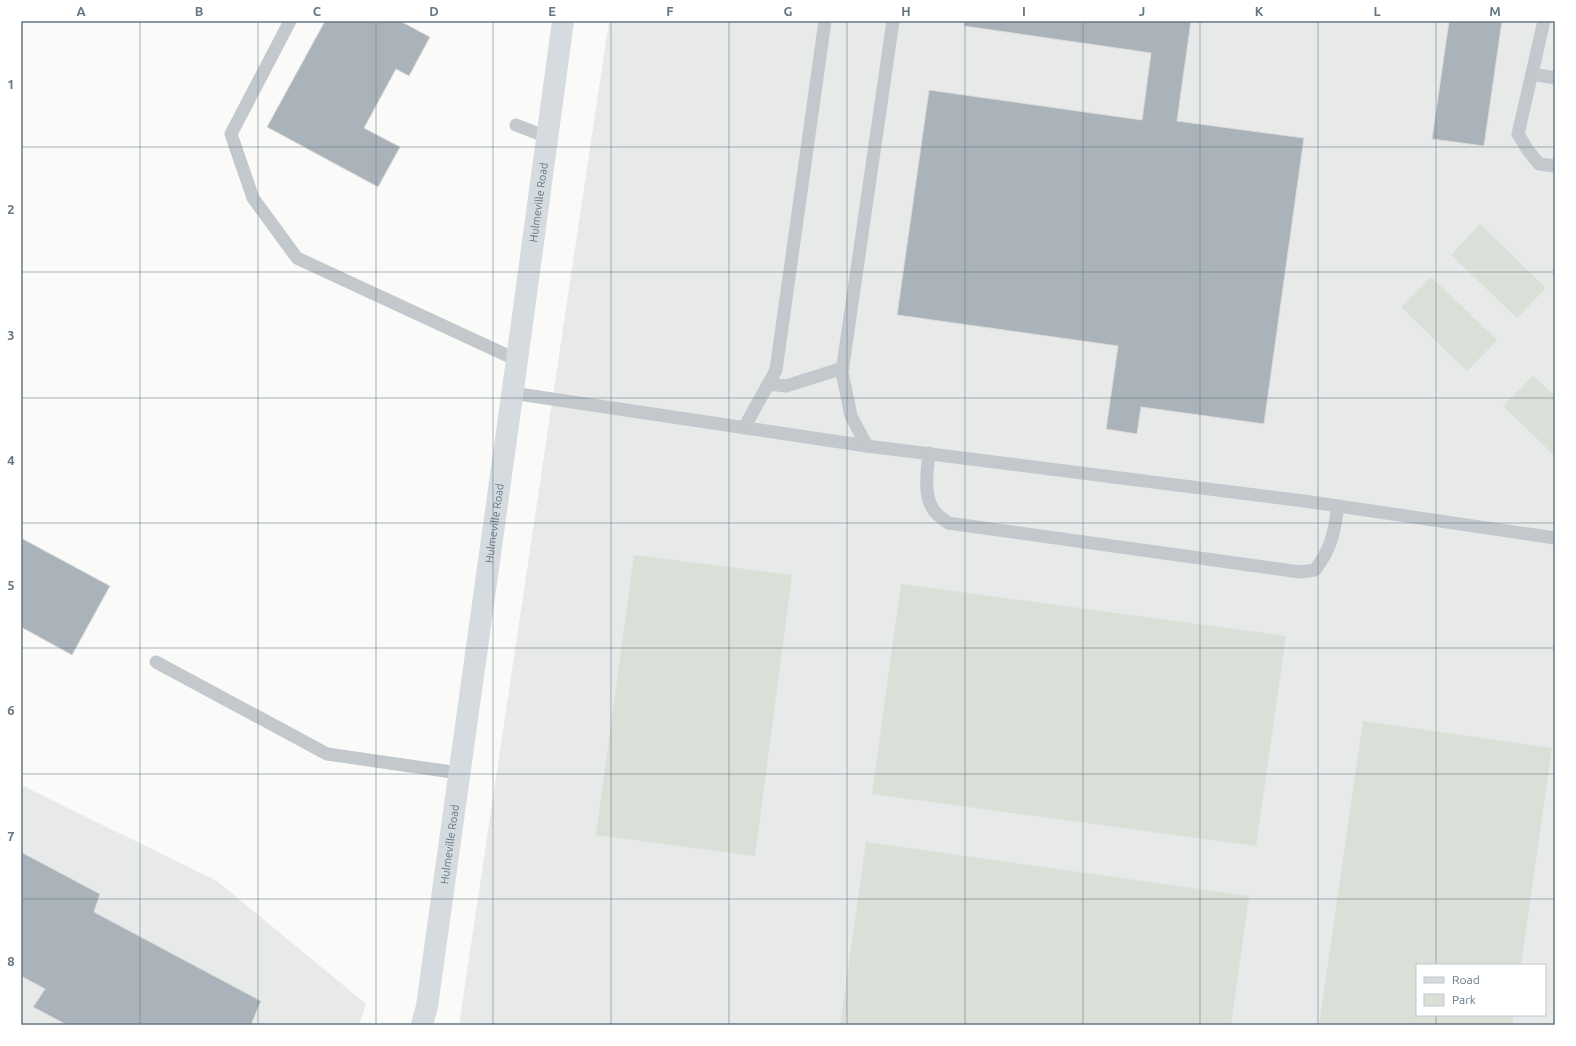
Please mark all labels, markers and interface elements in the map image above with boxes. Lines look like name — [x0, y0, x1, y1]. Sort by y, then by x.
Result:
text: A — [76, 4, 86, 18]
text: B — [195, 4, 204, 18]
text: C — [313, 4, 322, 18]
text: D — [429, 4, 439, 18]
text: E — [548, 4, 556, 18]
text: F — [666, 4, 674, 18]
text: G — [784, 4, 793, 18]
text: H — [901, 4, 911, 18]
text: I — [1022, 4, 1026, 18]
text: J — [1139, 4, 1145, 18]
text: K — [1255, 4, 1264, 18]
text: L — [1373, 4, 1381, 18]
text: M — [1489, 4, 1501, 18]
text: 1 — [7, 77, 15, 91]
street label: Hulmeville Road — [527, 162, 550, 243]
text: 2 — [7, 202, 15, 216]
text: 3 — [7, 328, 15, 342]
text: 4 — [7, 453, 15, 467]
street label: Hulmeville Road — [483, 483, 506, 564]
text: 5 — [7, 578, 15, 592]
text: 6 — [7, 703, 15, 717]
street label: Hulmeville Road — [438, 804, 461, 885]
text: 7 — [7, 829, 15, 843]
text: 8 — [7, 954, 15, 968]
legend — [1416, 964, 1546, 1016]
text: Road — [1452, 973, 1480, 986]
text: Park — [1452, 993, 1476, 1006]

